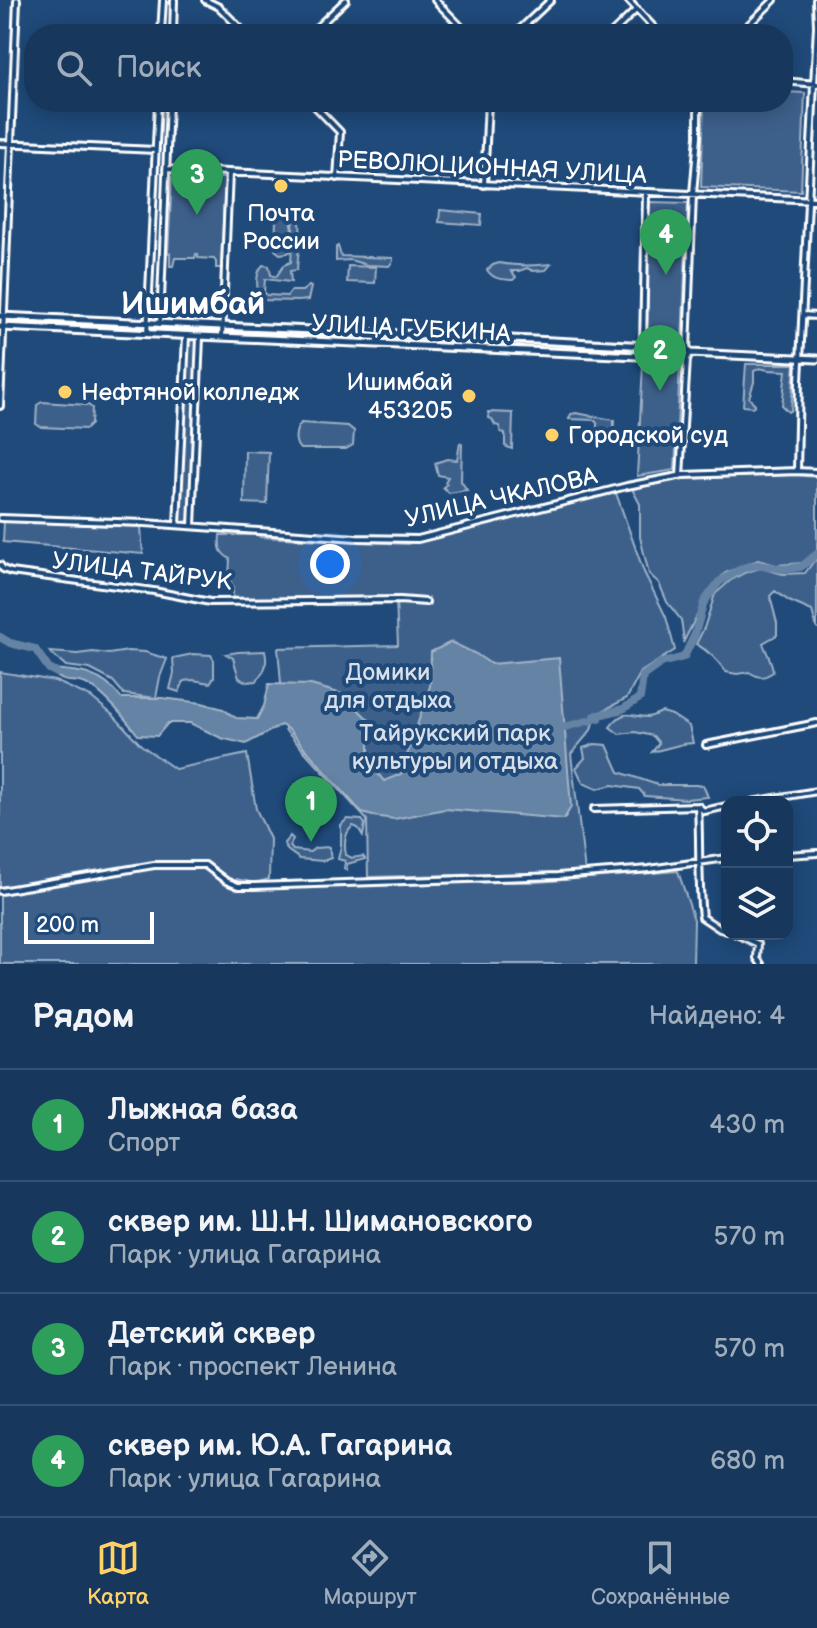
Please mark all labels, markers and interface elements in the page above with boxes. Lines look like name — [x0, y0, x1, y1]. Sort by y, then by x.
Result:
search box — [24, 24, 793, 112]
icon: search — [52, 46, 96, 90]
text: Поиск — [116, 50, 202, 86]
street label: РЕВОЛЮЦИОННАЯ УЛИЦА — [336, 145, 648, 190]
pin: 3 — [171, 149, 223, 215]
marker: Почта России — [272, 177, 290, 195]
place label: Почта России — [242, 199, 320, 256]
pin: 4 — [640, 209, 692, 275]
district label: Ишимбай — [121, 285, 265, 324]
street label: УЛИЦА ГУБКИНА — [311, 309, 512, 348]
pin: 2 — [634, 325, 686, 391]
place label: Ишимбай 453205 — [346, 368, 453, 425]
place label: Нефтяной колледж — [81, 378, 299, 407]
marker: Нефтяной колледж — [56, 383, 74, 401]
marker: Ишимбай 453205 — [460, 387, 478, 405]
place label: Городской суд — [568, 421, 728, 450]
marker: Городской суд — [543, 426, 561, 444]
street label: УЛИЦА ЧКАЛОВА — [402, 461, 600, 534]
your location — [310, 544, 350, 584]
street label: УЛИЦА ТАЙРУК — [51, 546, 234, 597]
park label: Домики для отдыха — [324, 658, 452, 715]
park label: Тайрукский парк культуры и отдыха — [352, 719, 558, 776]
pin: 1 — [285, 776, 337, 842]
map controls — [721, 796, 793, 940]
button: locate — [721, 796, 793, 868]
button: layers — [721, 868, 793, 940]
scale bar — [24, 908, 154, 944]
text: 200 m — [36, 912, 99, 939]
text: Рядом — [32, 996, 134, 1037]
text: Найдено: 4 — [649, 1001, 785, 1032]
text: Лыжная база — [108, 1092, 298, 1128]
text: 1 — [53, 1110, 63, 1141]
text: 430 m — [709, 1110, 785, 1141]
text: Спорт — [108, 1128, 180, 1159]
text: сквер им. Ш.Н. Шимановского — [108, 1204, 533, 1240]
text: 2 — [50, 1222, 66, 1253]
text: 570 m — [714, 1222, 785, 1253]
text: Парк · улица Гагарина — [108, 1240, 381, 1271]
text: Детский сквер — [108, 1316, 315, 1352]
text: 3 — [50, 1334, 66, 1365]
text: 570 m — [714, 1334, 785, 1365]
text: Парк · проспект Ленина — [108, 1352, 397, 1383]
text: сквер им. Ю.А. Гагарина — [108, 1428, 452, 1464]
text: 4 — [50, 1446, 66, 1477]
text: 680 m — [710, 1446, 785, 1477]
text: Парк · улица Гагарина — [108, 1464, 381, 1495]
tab: Карта — [87, 1536, 149, 1611]
tab: Маршрут — [323, 1536, 417, 1611]
tab: Сохранённые — [591, 1536, 730, 1611]

